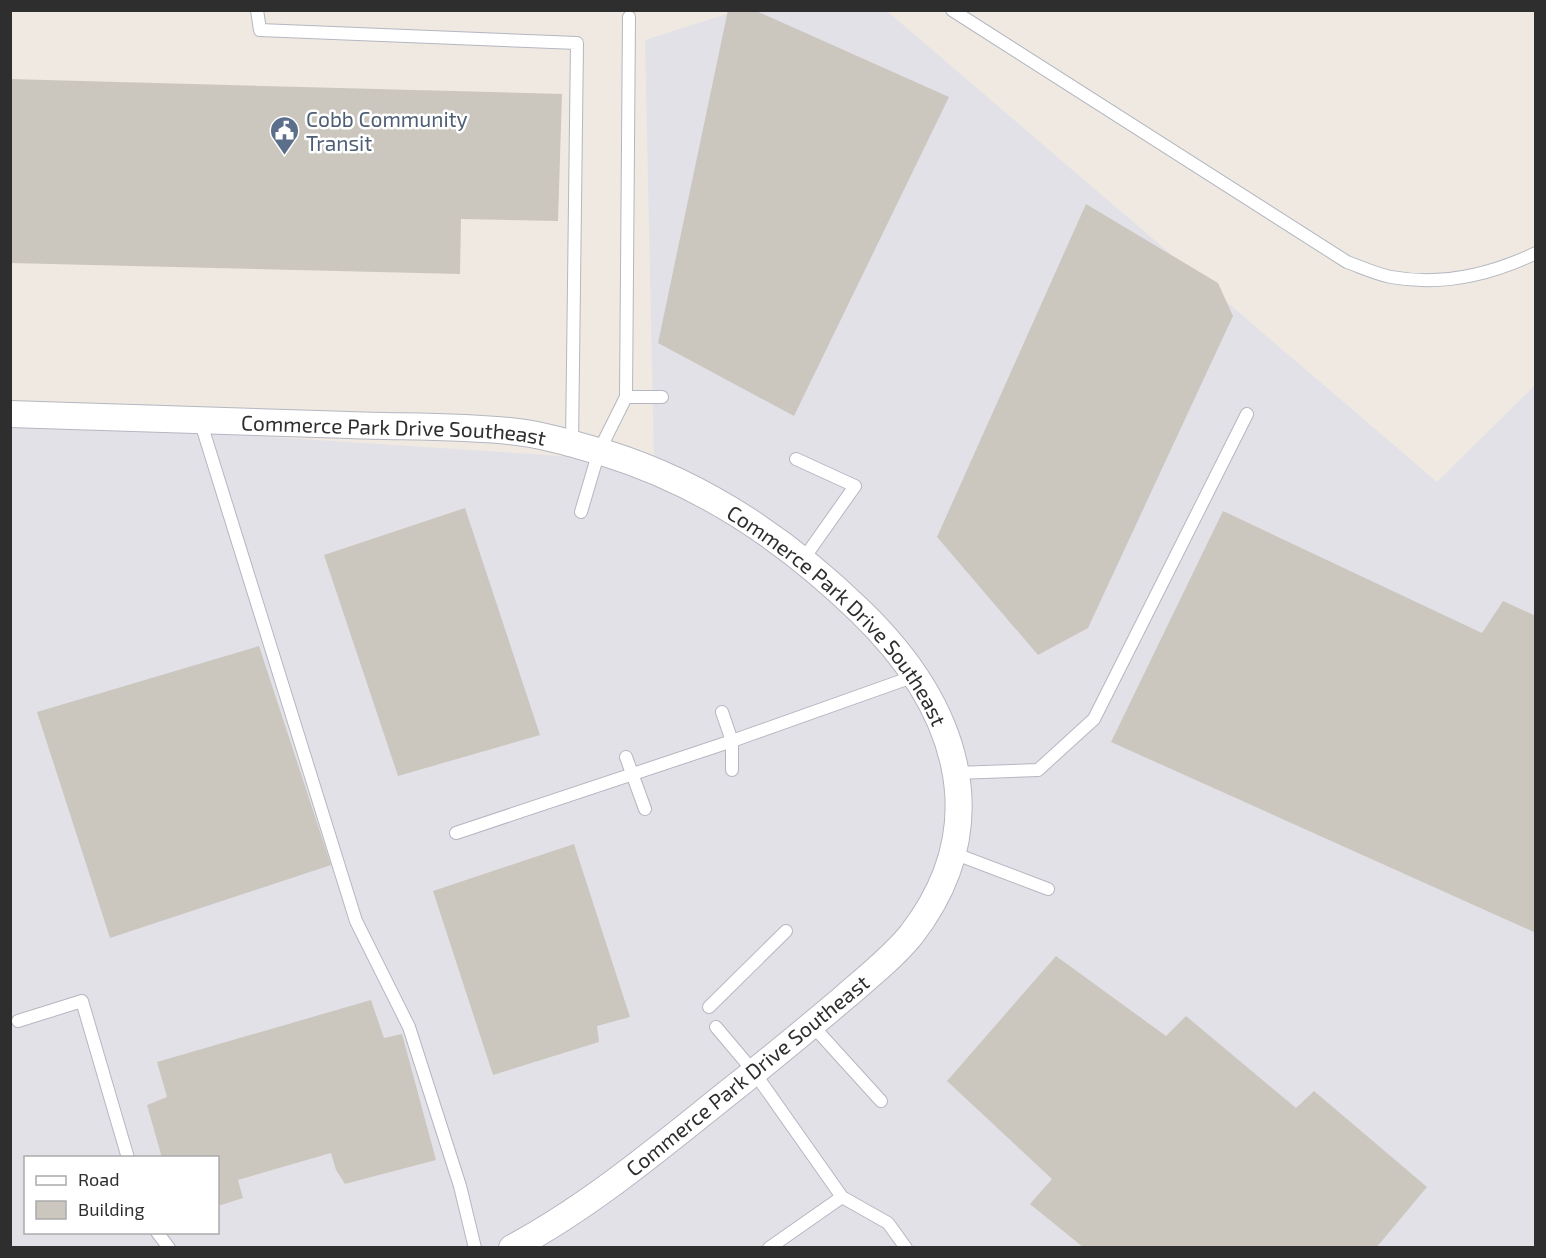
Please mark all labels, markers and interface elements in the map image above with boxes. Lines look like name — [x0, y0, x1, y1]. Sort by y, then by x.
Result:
place label: Cobb Community Transit — [306, 106, 468, 155]
public building icon: Cobb Community Transit — [269, 114, 301, 156]
street label: Commerce Park Drive Southeast — [241, 409, 549, 449]
street label: Commerce Park Drive Southeast — [723, 499, 953, 729]
street label: Commerce Park Drive Southeast — [620, 969, 874, 1181]
legend — [24, 1156, 219, 1234]
text: Road — [78, 1168, 119, 1190]
text: Building — [78, 1198, 145, 1220]

